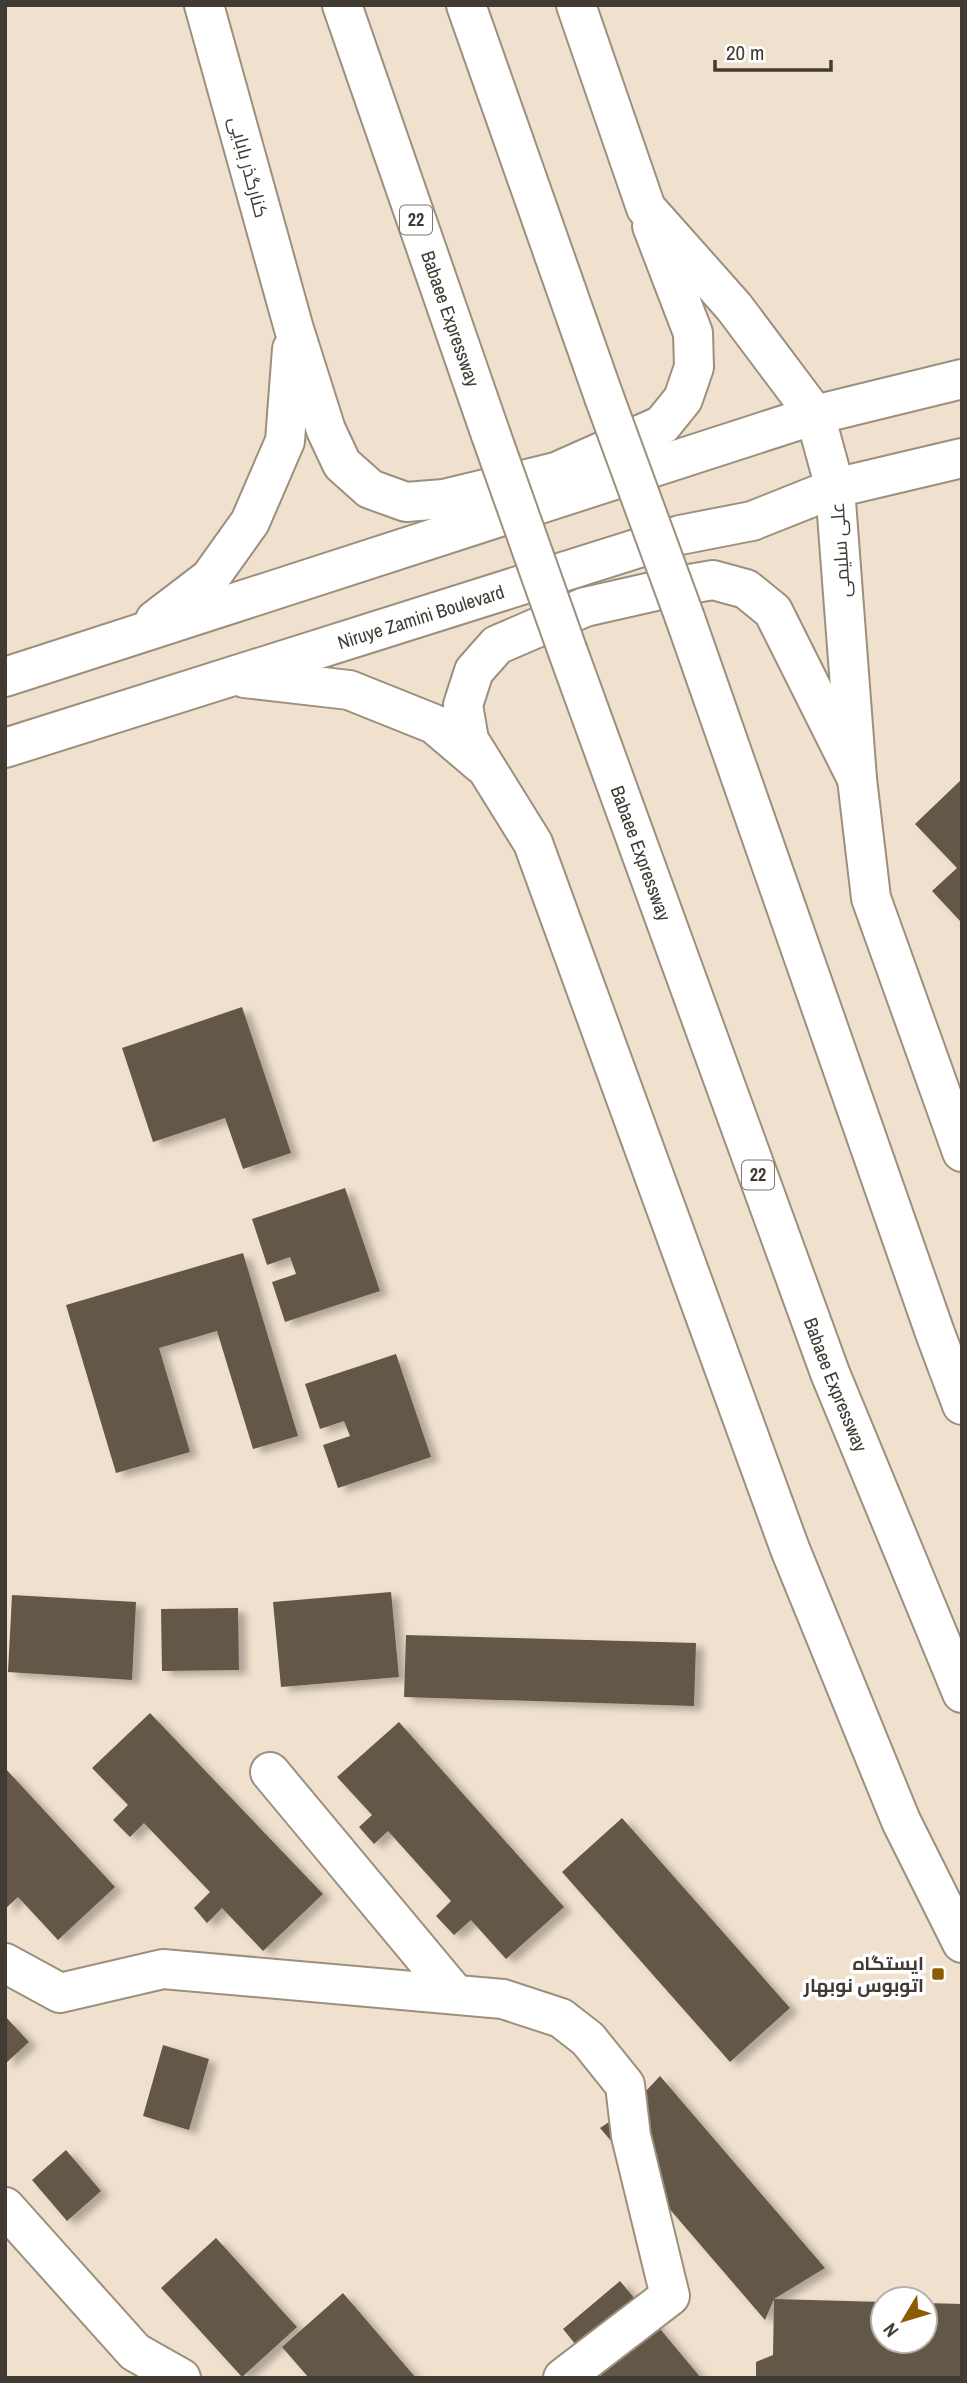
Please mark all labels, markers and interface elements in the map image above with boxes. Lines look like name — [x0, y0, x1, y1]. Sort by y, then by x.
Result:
scale bar — [715, 28, 830, 72]
text: 20 m — [726, 38, 764, 67]
street label: کنارگذر بابایی — [223, 114, 275, 220]
road number: 22 — [400, 205, 432, 234]
street label: Babaee Expressway — [415, 247, 486, 390]
street label: علی سلیمی — [824, 502, 856, 598]
street label: Niruye Zamini Boulevard — [334, 578, 507, 655]
street label: Babaee Expressway — [605, 782, 678, 925]
road number: 22 — [742, 1160, 774, 1190]
street label: Babaee Expressway — [798, 1314, 874, 1456]
place label: ایستگاه اتوبوس نوبهار — [803, 1950, 924, 1998]
marker: ایستگاه اتوبوس نوبهار — [930, 1966, 946, 1982]
north arrow — [869, 2285, 939, 2355]
text: N — [877, 2318, 904, 2343]

